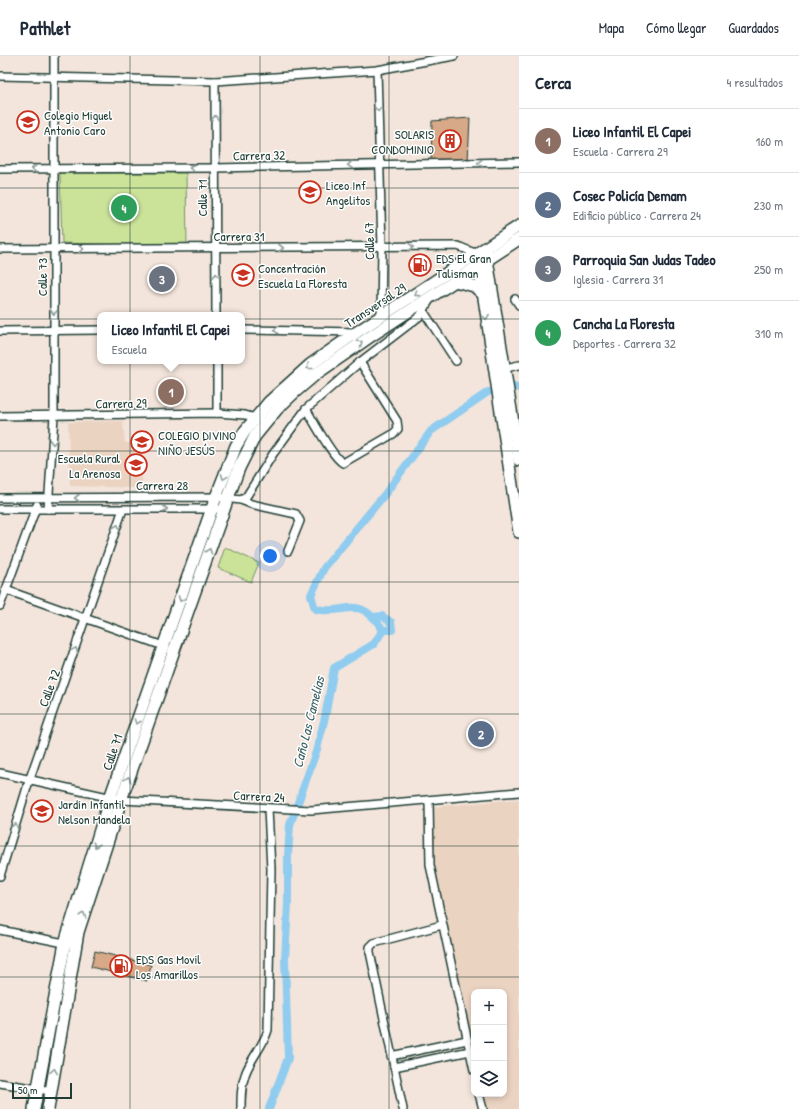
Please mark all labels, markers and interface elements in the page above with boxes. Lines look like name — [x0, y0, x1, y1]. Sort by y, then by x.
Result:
text: Pathlet — [20, 15, 70, 41]
text: Mapa — [599, 18, 624, 37]
text: Cómo llegar — [646, 18, 706, 37]
text: Guardados — [728, 18, 779, 37]
text: Cerca — [535, 71, 571, 94]
text: 4 resultados — [726, 73, 783, 91]
place label: Colegio Miguel Antonio Caro — [44, 106, 113, 139]
one-way arrow — [374, 106, 382, 112]
school or university icon: Colegio Miguel Antonio Caro — [15, 109, 41, 135]
one-way arrow — [211, 115, 219, 121]
text: Liceo Infantil El Capei — [573, 121, 691, 142]
place label: SOLARIS CONDOMINIO — [371, 125, 434, 158]
building icon: SOLARIS CONDOMINIO — [437, 128, 463, 154]
text: 1 — [546, 132, 550, 150]
text: 160 m — [755, 132, 783, 150]
text: Escuela · Carrera 29 — [573, 142, 668, 160]
street label: Carrera 32 — [233, 146, 285, 164]
one-way arrow — [477, 159, 483, 167]
one-way arrow — [347, 161, 353, 169]
one-way arrow — [189, 164, 195, 172]
one-way arrow — [31, 165, 37, 173]
place label: Liceo Inf Angelitos — [326, 176, 370, 209]
street label: Calle 71 — [193, 179, 211, 217]
school or university icon: Liceo Inf Angelitos — [297, 179, 323, 205]
text: Cosec Policía Demam — [573, 185, 687, 206]
pin: 4 — [111, 193, 137, 223]
text: 2 — [545, 196, 551, 214]
text: 230 m — [753, 196, 783, 214]
text: Edificio público · Carrera 24 — [573, 206, 701, 224]
street label: Calle 67 — [360, 222, 378, 260]
street label: Carrera 31 — [213, 227, 265, 245]
one-way arrow — [408, 243, 414, 251]
one-way arrow — [278, 244, 284, 252]
one-way arrow — [78, 245, 84, 253]
place label: EDS El Gran Talisman — [436, 249, 491, 282]
text: Parroquia San Judas Tadeo — [573, 249, 716, 270]
fuel station icon: EDS El Gran Talisman — [407, 252, 433, 278]
street label: Calle 73 — [33, 258, 51, 296]
place label: Concentración Escuela La Floresta — [258, 259, 347, 292]
text: 3 — [545, 260, 551, 278]
text: 250 m — [754, 260, 783, 278]
school or university icon: Concentración Escuela La Floresta — [230, 262, 256, 288]
pin: 3 — [149, 264, 175, 294]
text: Iglesia · Carrera 31 — [573, 270, 663, 288]
one-way arrow — [212, 273, 220, 279]
street label: Transversal 29 — [341, 278, 409, 332]
one-way arrow — [414, 289, 421, 296]
one-way arrow — [50, 309, 58, 315]
popup — [97, 312, 245, 364]
text: Cancha La Floresta — [573, 313, 674, 334]
one-way arrow — [482, 314, 490, 320]
text: Liceo Infantil El Capei — [112, 319, 230, 340]
text: 4 — [546, 324, 550, 342]
text: 310 m — [755, 324, 783, 342]
one-way arrow — [273, 326, 279, 334]
text: Deportes · Carrera 32 — [573, 334, 676, 352]
text: Escuela — [112, 340, 147, 358]
one-way arrow — [356, 341, 363, 348]
one-way arrow — [306, 362, 313, 369]
pin: 1 — [158, 377, 184, 407]
street label: Carrera 29 — [95, 394, 147, 412]
place label: COLEGIO DIVINO NIÑO JESÚS — [158, 426, 236, 459]
school or university icon: COLEGIO DIVINO NIÑO JESÚS — [129, 429, 155, 455]
one-way arrow — [48, 439, 57, 445]
place label: Escuela Rural La Arenosa — [58, 449, 121, 482]
school or university icon: Escuela Rural La Arenosa — [123, 452, 149, 478]
one-way arrow — [220, 473, 228, 480]
street label: Carrera 28 — [136, 476, 188, 494]
one-way arrow — [74, 494, 80, 502]
one-way arrow — [162, 505, 168, 513]
one-way arrow — [113, 523, 121, 530]
your location — [260, 546, 280, 566]
one-way arrow — [204, 547, 213, 554]
one-way arrow — [177, 596, 185, 603]
one-way arrow — [71, 646, 79, 653]
street label: Calle 72 — [34, 667, 64, 709]
water label: Caño Las Camelias — [287, 673, 329, 770]
one-way arrow — [133, 718, 142, 725]
pin: 2 — [468, 719, 494, 749]
street label: Calle 71 — [97, 731, 127, 772]
one-way arrow — [124, 775, 132, 782]
street label: Carrera 24 — [233, 786, 285, 806]
place label: Jardín Infantil Nelson Mandela — [58, 795, 130, 828]
school or university icon: Jardín Infantil Nelson Mandela — [29, 798, 55, 824]
one-way arrow — [10, 822, 19, 829]
one-way arrow — [92, 841, 101, 848]
one-way arrow — [79, 912, 87, 919]
place label: EDS Gas Movil Los Amarillos — [136, 950, 201, 983]
fuel station icon: EDS Gas Movil Los Amarillos — [108, 953, 134, 979]
map controls — [471, 989, 507, 1097]
button: + — [471, 989, 507, 1025]
button: − — [471, 1025, 507, 1061]
button: layers — [471, 1061, 507, 1097]
one-way arrow — [49, 1067, 58, 1074]
scale bar — [12, 1081, 72, 1100]
text: 50 m — [18, 1083, 38, 1097]

